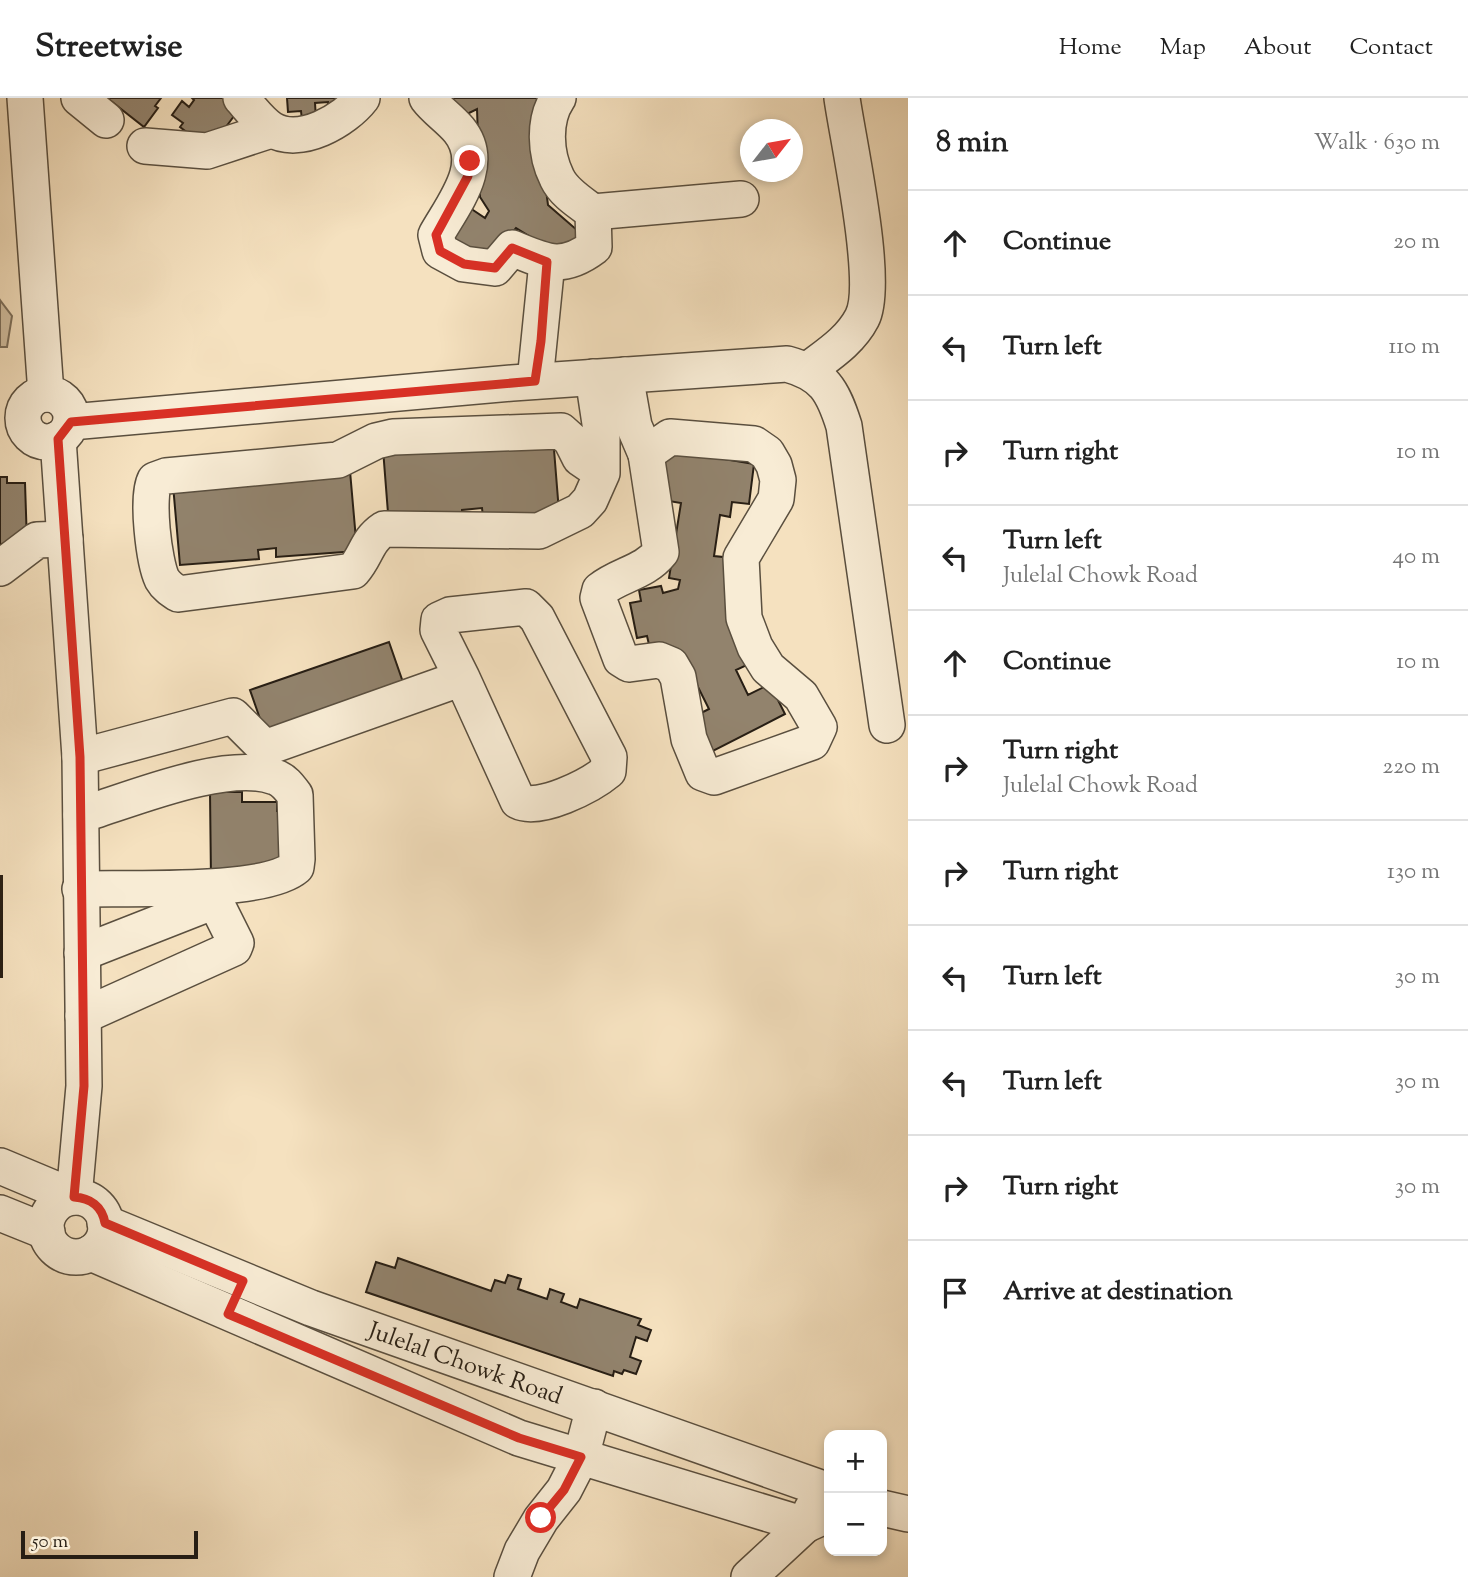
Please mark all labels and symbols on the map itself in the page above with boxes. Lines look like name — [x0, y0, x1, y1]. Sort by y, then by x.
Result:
north arrow — [740, 119, 803, 182]
route end — [454, 145, 485, 176]
street label: Julelal Chowk Road — [362, 1314, 567, 1415]
route start — [525, 1502, 556, 1533]
scale bar — [21, 1528, 198, 1560]

